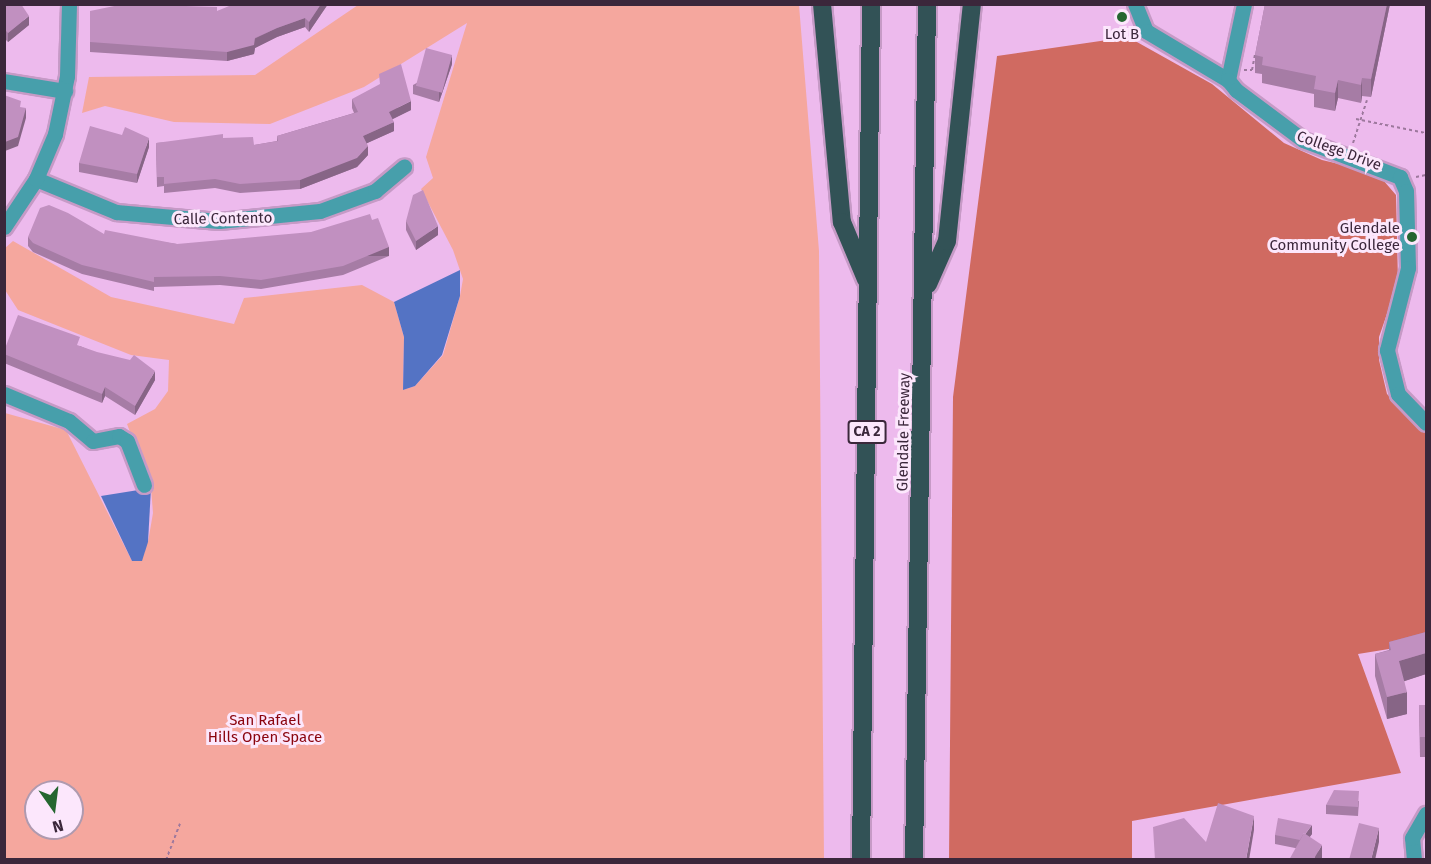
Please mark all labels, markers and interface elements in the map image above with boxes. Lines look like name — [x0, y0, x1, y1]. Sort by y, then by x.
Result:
marker: Lot B — [1115, 10, 1129, 24]
place label: Lot B — [1105, 26, 1139, 44]
street label: College Drive — [1294, 127, 1384, 175]
street label: Calle Contento — [173, 209, 273, 229]
place label: Glendale Community College — [1270, 219, 1400, 254]
marker: Glendale Community College — [1405, 230, 1419, 244]
street label: Glendale Freeway — [894, 373, 914, 491]
road number: CA 2 — [848, 421, 886, 443]
park label: San Rafael Hills Open Space — [208, 711, 322, 746]
north arrow — [24, 780, 84, 840]
text: N — [51, 816, 65, 837]

